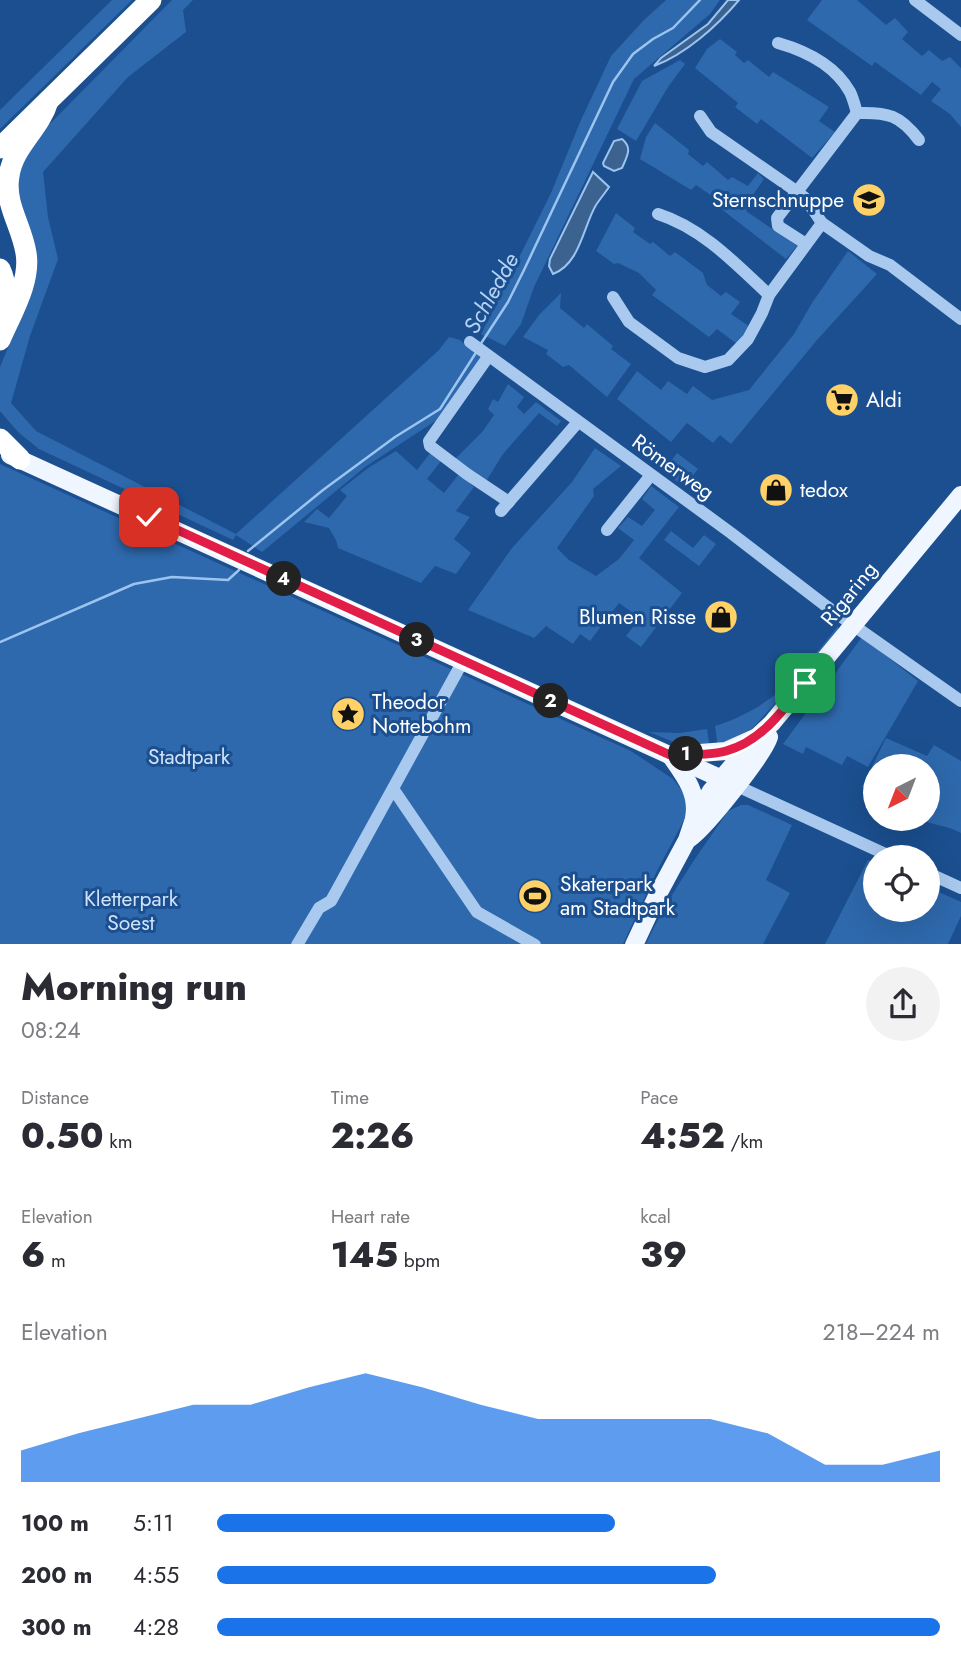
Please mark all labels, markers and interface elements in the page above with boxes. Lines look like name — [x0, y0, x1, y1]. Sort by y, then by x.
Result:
school or university icon: Sternschnuppe — [850, 181, 888, 219]
place label: Sternschnuppe — [712, 185, 844, 215]
water label: Schledde — [455, 246, 527, 340]
supermarket icon: Aldi — [823, 381, 861, 419]
place label: Aldi — [866, 385, 902, 415]
street label: Römerweg — [626, 427, 720, 507]
shop icon: tedox — [757, 471, 795, 509]
place label: tedox — [800, 475, 848, 505]
pin — [119, 487, 179, 547]
icon: check — [130, 498, 168, 536]
street label: Rigaring — [814, 555, 884, 633]
pin: 4 — [266, 562, 302, 596]
text: 4 — [277, 565, 290, 592]
shop icon: Blumen Risse — [702, 598, 740, 636]
place label: Blumen Risse — [579, 602, 696, 632]
pin: 3 — [400, 622, 434, 658]
text: 3 — [411, 626, 422, 653]
pin — [775, 653, 835, 713]
icon: arrive — [786, 664, 824, 702]
pin: 2 — [534, 684, 568, 718]
place label: Theodor Nottebohm — [372, 687, 471, 741]
text: 2 — [544, 687, 557, 714]
place icon: Theodor Nottebohm — [329, 695, 367, 733]
pin: 1 — [668, 736, 704, 772]
text: 1 — [681, 740, 690, 767]
park label: Stadtpark — [148, 742, 231, 772]
north arrow — [863, 754, 940, 831]
map controls — [863, 754, 940, 922]
button: locate — [863, 845, 940, 922]
place label: Skaterpark am Stadtpark — [560, 869, 676, 923]
sports icon: Skaterpark am Stadtpark — [516, 877, 554, 915]
park label: Kletterpark Soest — [84, 884, 179, 938]
text: Morning run — [21, 959, 247, 1014]
button: share — [866, 967, 940, 1041]
text: 08:24 — [21, 1013, 81, 1047]
text: Distance — [21, 1084, 89, 1111]
text: Time — [331, 1084, 369, 1111]
text: Pace — [640, 1084, 678, 1111]
text: 0.50 — [21, 1111, 104, 1161]
text: 2:26 — [331, 1111, 414, 1161]
text: 4:52 — [640, 1111, 725, 1161]
text: km — [104, 1128, 133, 1155]
text: /km — [725, 1128, 763, 1155]
text: Elevation — [21, 1203, 93, 1230]
text: Heart rate — [331, 1203, 410, 1230]
text: kcal — [640, 1203, 671, 1230]
text: 6 — [21, 1230, 45, 1280]
text: 145 — [331, 1230, 398, 1280]
text: 39 — [640, 1230, 687, 1280]
text: m — [45, 1247, 66, 1274]
text: bpm — [398, 1247, 440, 1274]
text: Elevation — [21, 1315, 108, 1349]
text: 218–224 m — [823, 1315, 940, 1349]
text: 100 m — [21, 1506, 89, 1540]
text: 5:11 — [133, 1506, 174, 1540]
text: 200 m — [21, 1558, 92, 1592]
text: 4:55 — [133, 1558, 179, 1592]
text: 300 m — [21, 1610, 92, 1644]
text: 4:28 — [133, 1610, 179, 1644]

